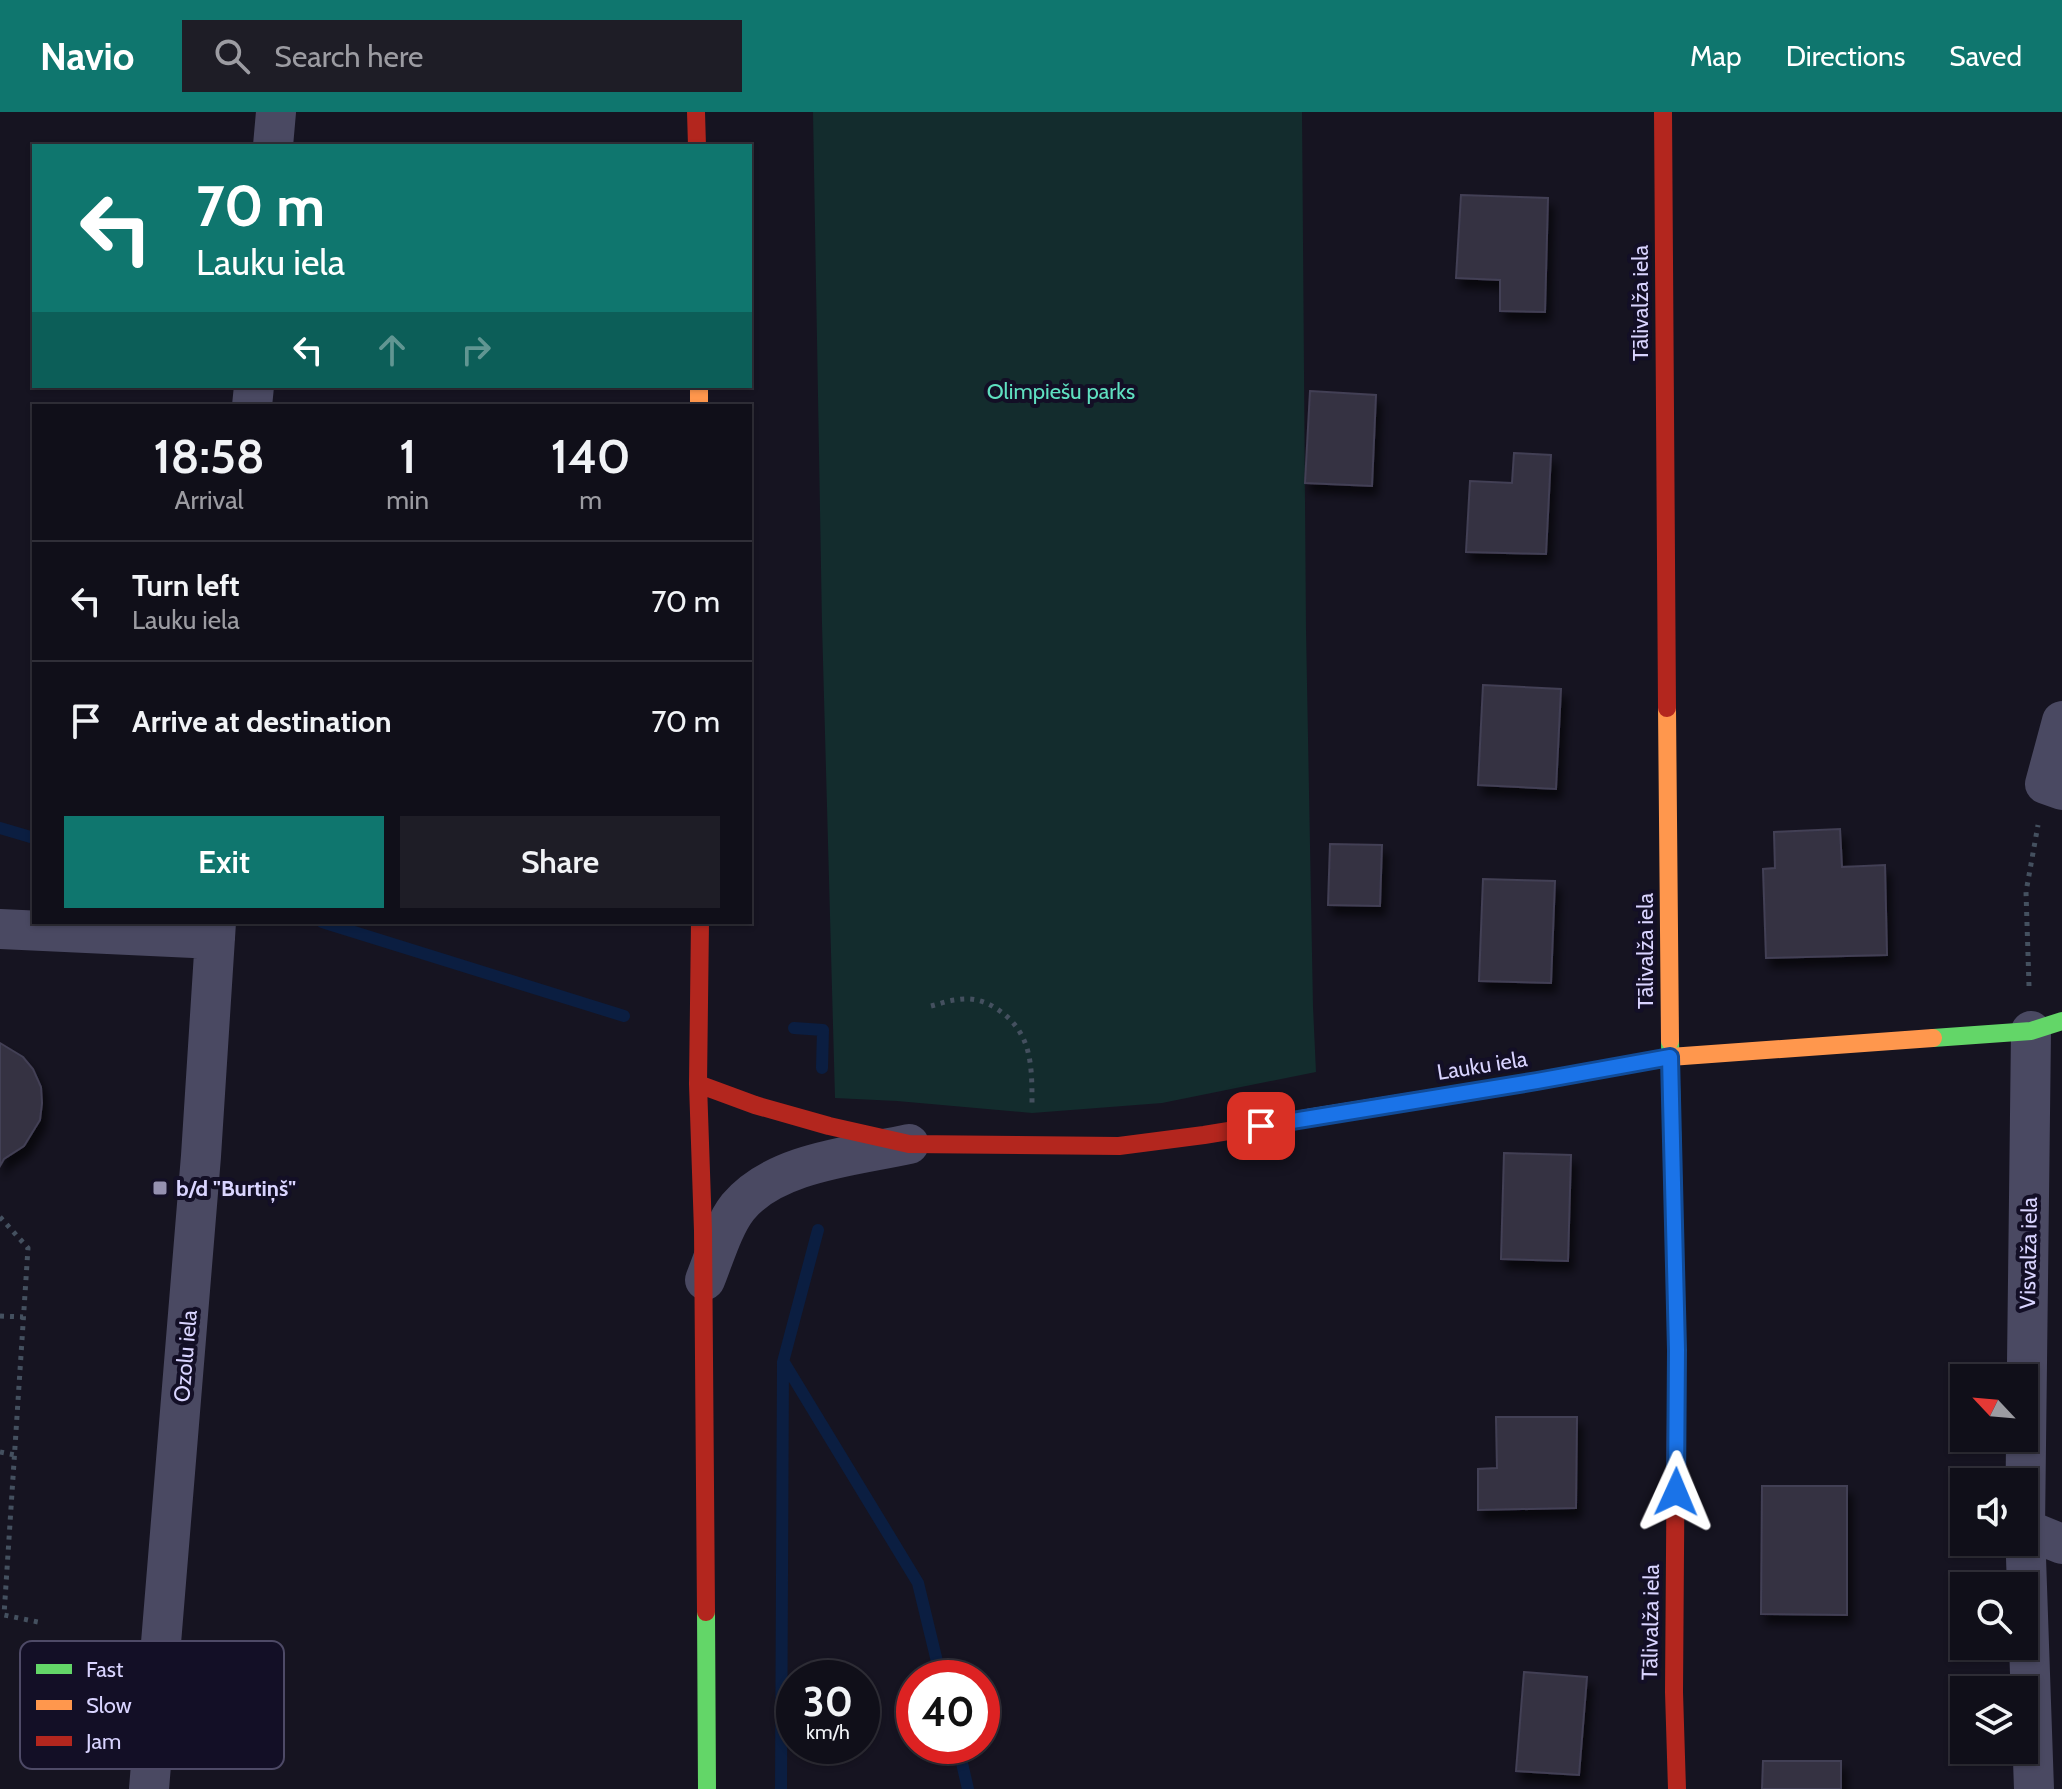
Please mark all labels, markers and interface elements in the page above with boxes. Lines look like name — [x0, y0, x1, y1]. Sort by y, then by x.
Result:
search box — [182, 20, 742, 92]
text: Navio — [40, 33, 134, 80]
icon: search — [210, 34, 254, 78]
text: Search here — [274, 38, 423, 75]
text: Map — [1690, 39, 1742, 73]
text: Directions — [1786, 39, 1905, 73]
text: Saved — [1949, 39, 2022, 73]
text: 70 m — [196, 172, 325, 240]
icon: left — [64, 176, 168, 280]
text: Lauku iela — [196, 240, 345, 284]
street label: Tālivalža iela — [1627, 244, 1654, 361]
icon: left — [286, 328, 330, 372]
icon: ahead — [370, 328, 414, 372]
icon: right — [454, 328, 498, 372]
park label: Olimpiešu parks — [987, 378, 1135, 405]
text: 18:58 — [154, 427, 265, 485]
text: 1 — [399, 427, 416, 485]
text: 140 — [551, 427, 630, 485]
text: Arrival — [175, 484, 244, 516]
text: min — [386, 484, 429, 516]
text: m — [579, 484, 602, 516]
text: Turn left — [132, 567, 240, 604]
icon: left — [64, 579, 108, 623]
text: 70 m — [651, 583, 720, 620]
text: Lauku iela — [132, 604, 240, 636]
icon: arrive — [64, 699, 108, 743]
text: Arrive at destination — [132, 703, 392, 740]
text: 70 m — [651, 703, 720, 740]
button: Exit — [64, 816, 384, 908]
button: Share — [400, 816, 720, 908]
street label: Tālivalža iela — [1632, 892, 1659, 1009]
street label: Lauku iela — [1435, 1045, 1530, 1086]
pin — [1227, 1092, 1295, 1160]
icon: arrive — [1239, 1104, 1283, 1148]
place label: b/d "Burtiņš" — [176, 1175, 296, 1203]
marker: b/d "Burtiņš" — [151, 1179, 169, 1197]
street label: Visvalža iela — [2014, 1196, 2043, 1309]
street label: Ozolu iela — [168, 1308, 203, 1403]
north arrow — [1950, 1364, 2038, 1452]
map controls — [1950, 1364, 2038, 1764]
position arrow — [1634, 1450, 1718, 1534]
button: sound — [1950, 1468, 2038, 1556]
street label: Tālivalža iela — [1636, 1563, 1665, 1680]
button: search — [1950, 1572, 2038, 1660]
legend — [20, 1641, 284, 1769]
text: Fast — [86, 1656, 124, 1683]
speed limit sign: 40 — [896, 1660, 1000, 1764]
button: layers — [1950, 1676, 2038, 1764]
text: 30 — [803, 1677, 853, 1726]
text: Slow — [86, 1692, 132, 1719]
text: km/h — [806, 1720, 850, 1744]
text: Jam — [85, 1728, 121, 1755]

